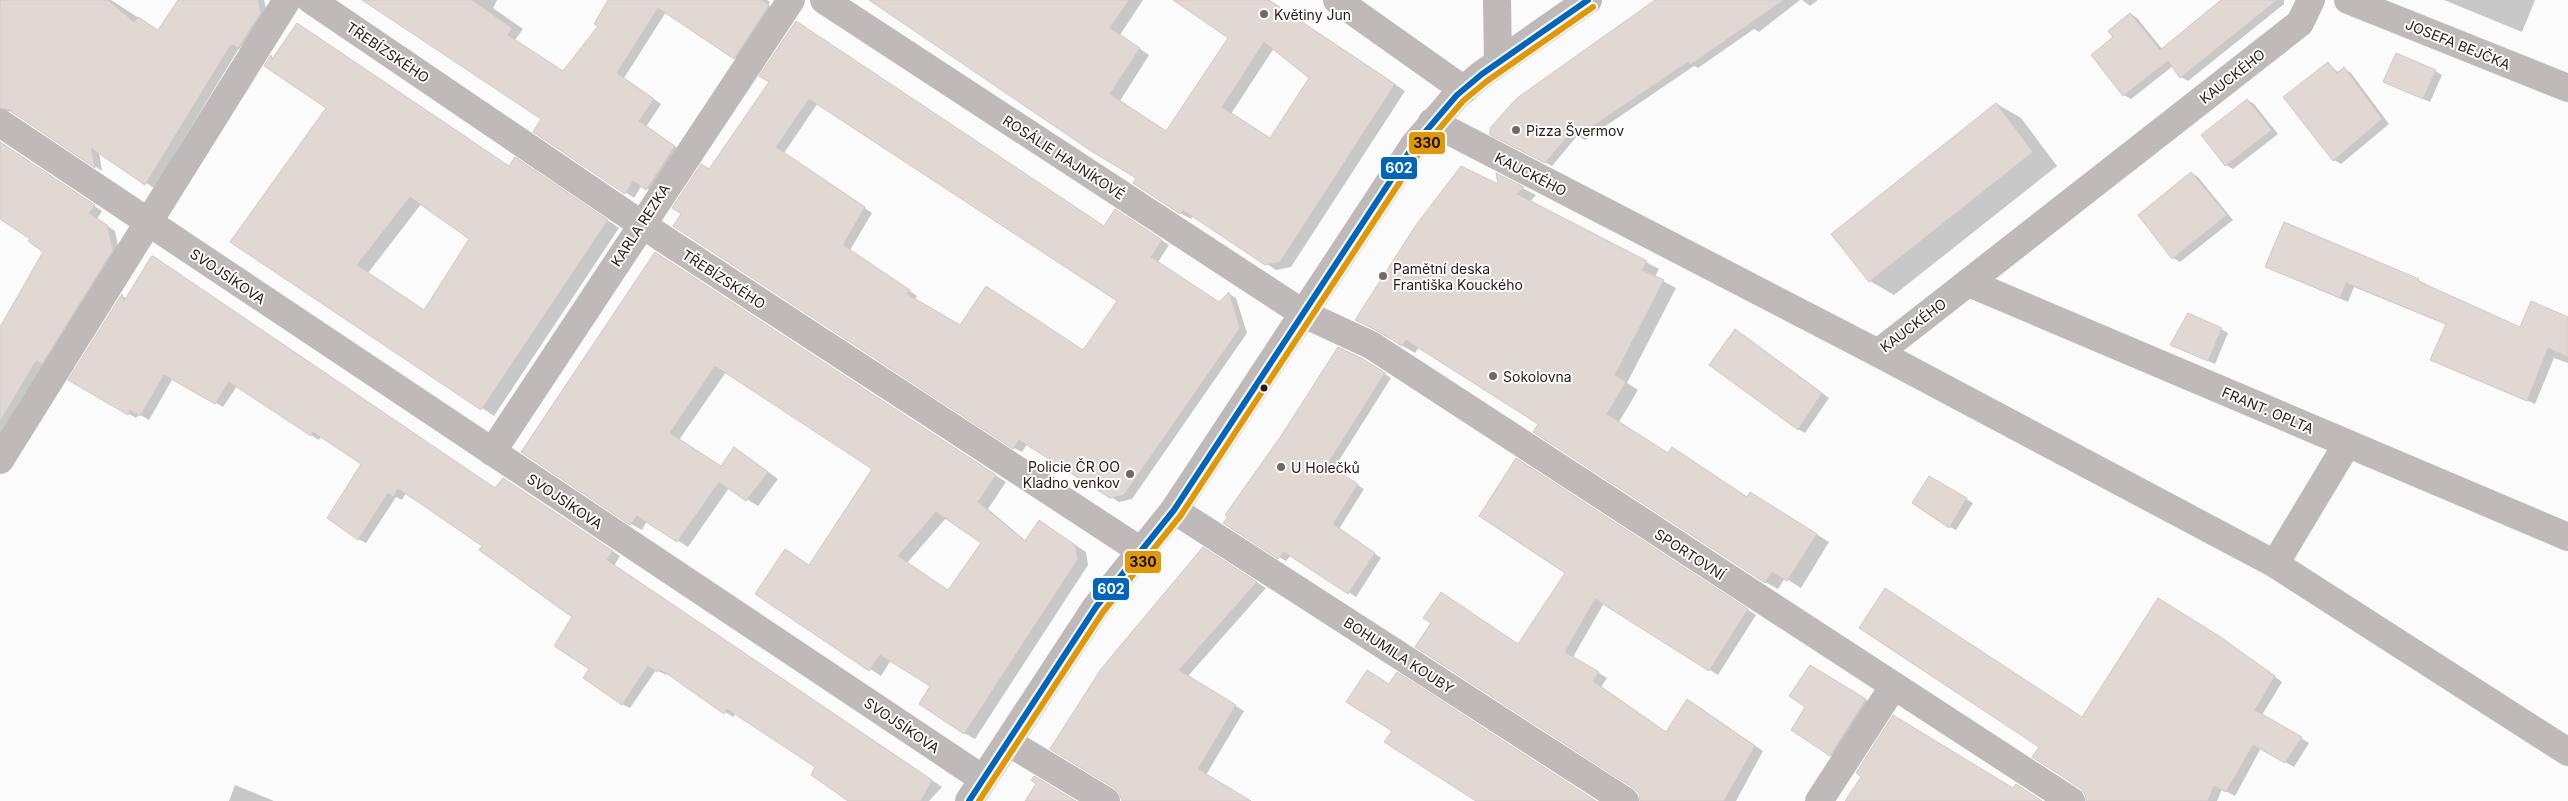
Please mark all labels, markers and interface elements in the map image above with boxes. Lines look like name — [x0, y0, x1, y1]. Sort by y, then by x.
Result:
place label: Květiny Jun — [1274, 6, 1351, 23]
marker: Květiny Jun — [1258, 8, 1270, 20]
street label: JOSEFA BEJČKA — [2403, 15, 2513, 73]
street label: TŘEBÍZSKÉHO — [343, 18, 433, 86]
street label: KAUCKÉHO — [2196, 45, 2268, 107]
street label: ROSÁLIE HAJNÍKOVÉ — [1000, 111, 1128, 203]
place label: Pizza Švermov — [1526, 122, 1624, 139]
marker: Pizza Švermov — [1510, 124, 1522, 136]
line badge: 330 — [1408, 131, 1446, 155]
text: 330 — [1413, 134, 1441, 151]
street label: KAUCKÉHO — [1492, 149, 1570, 199]
line badge: 602 — [1380, 156, 1418, 180]
text: 602 — [1385, 159, 1413, 176]
street label: KARLA REZKA — [607, 180, 673, 269]
street label: SVOJSÍKOVA — [187, 245, 269, 308]
street label: TŘEBÍZSKÉHO — [679, 246, 769, 312]
place label: Pamětní deska Františka Kouckého — [1393, 260, 1523, 293]
marker: Pamětní deska Františka Kouckého — [1377, 270, 1389, 282]
street label: KAUCKÉHO — [1877, 295, 1949, 355]
place label: Sokolovna — [1503, 368, 1572, 385]
marker: Sokolovna — [1487, 370, 1499, 382]
unlabelled marker — [1259, 383, 1269, 393]
street label: FRANT. OPLTA — [2220, 383, 2317, 437]
place label: Policie ČR OO Kladno venkov — [1023, 458, 1120, 491]
place label: U Holečků — [1291, 459, 1360, 476]
marker: U Holečků — [1275, 461, 1287, 473]
marker: Policie ČR OO Kladno venkov — [1124, 468, 1136, 480]
street label: SVOJSÍKOVA — [524, 470, 606, 533]
street label: SPORTOVNÍ — [1652, 525, 1729, 583]
line badge: 330 — [1124, 550, 1162, 574]
text: 330 — [1129, 553, 1157, 570]
line badge: 602 — [1092, 577, 1130, 601]
text: 602 — [1097, 580, 1125, 597]
street label: BOHUMILA KOUBY — [1341, 613, 1457, 697]
street label: SVOJSÍKOVA — [861, 694, 943, 757]

